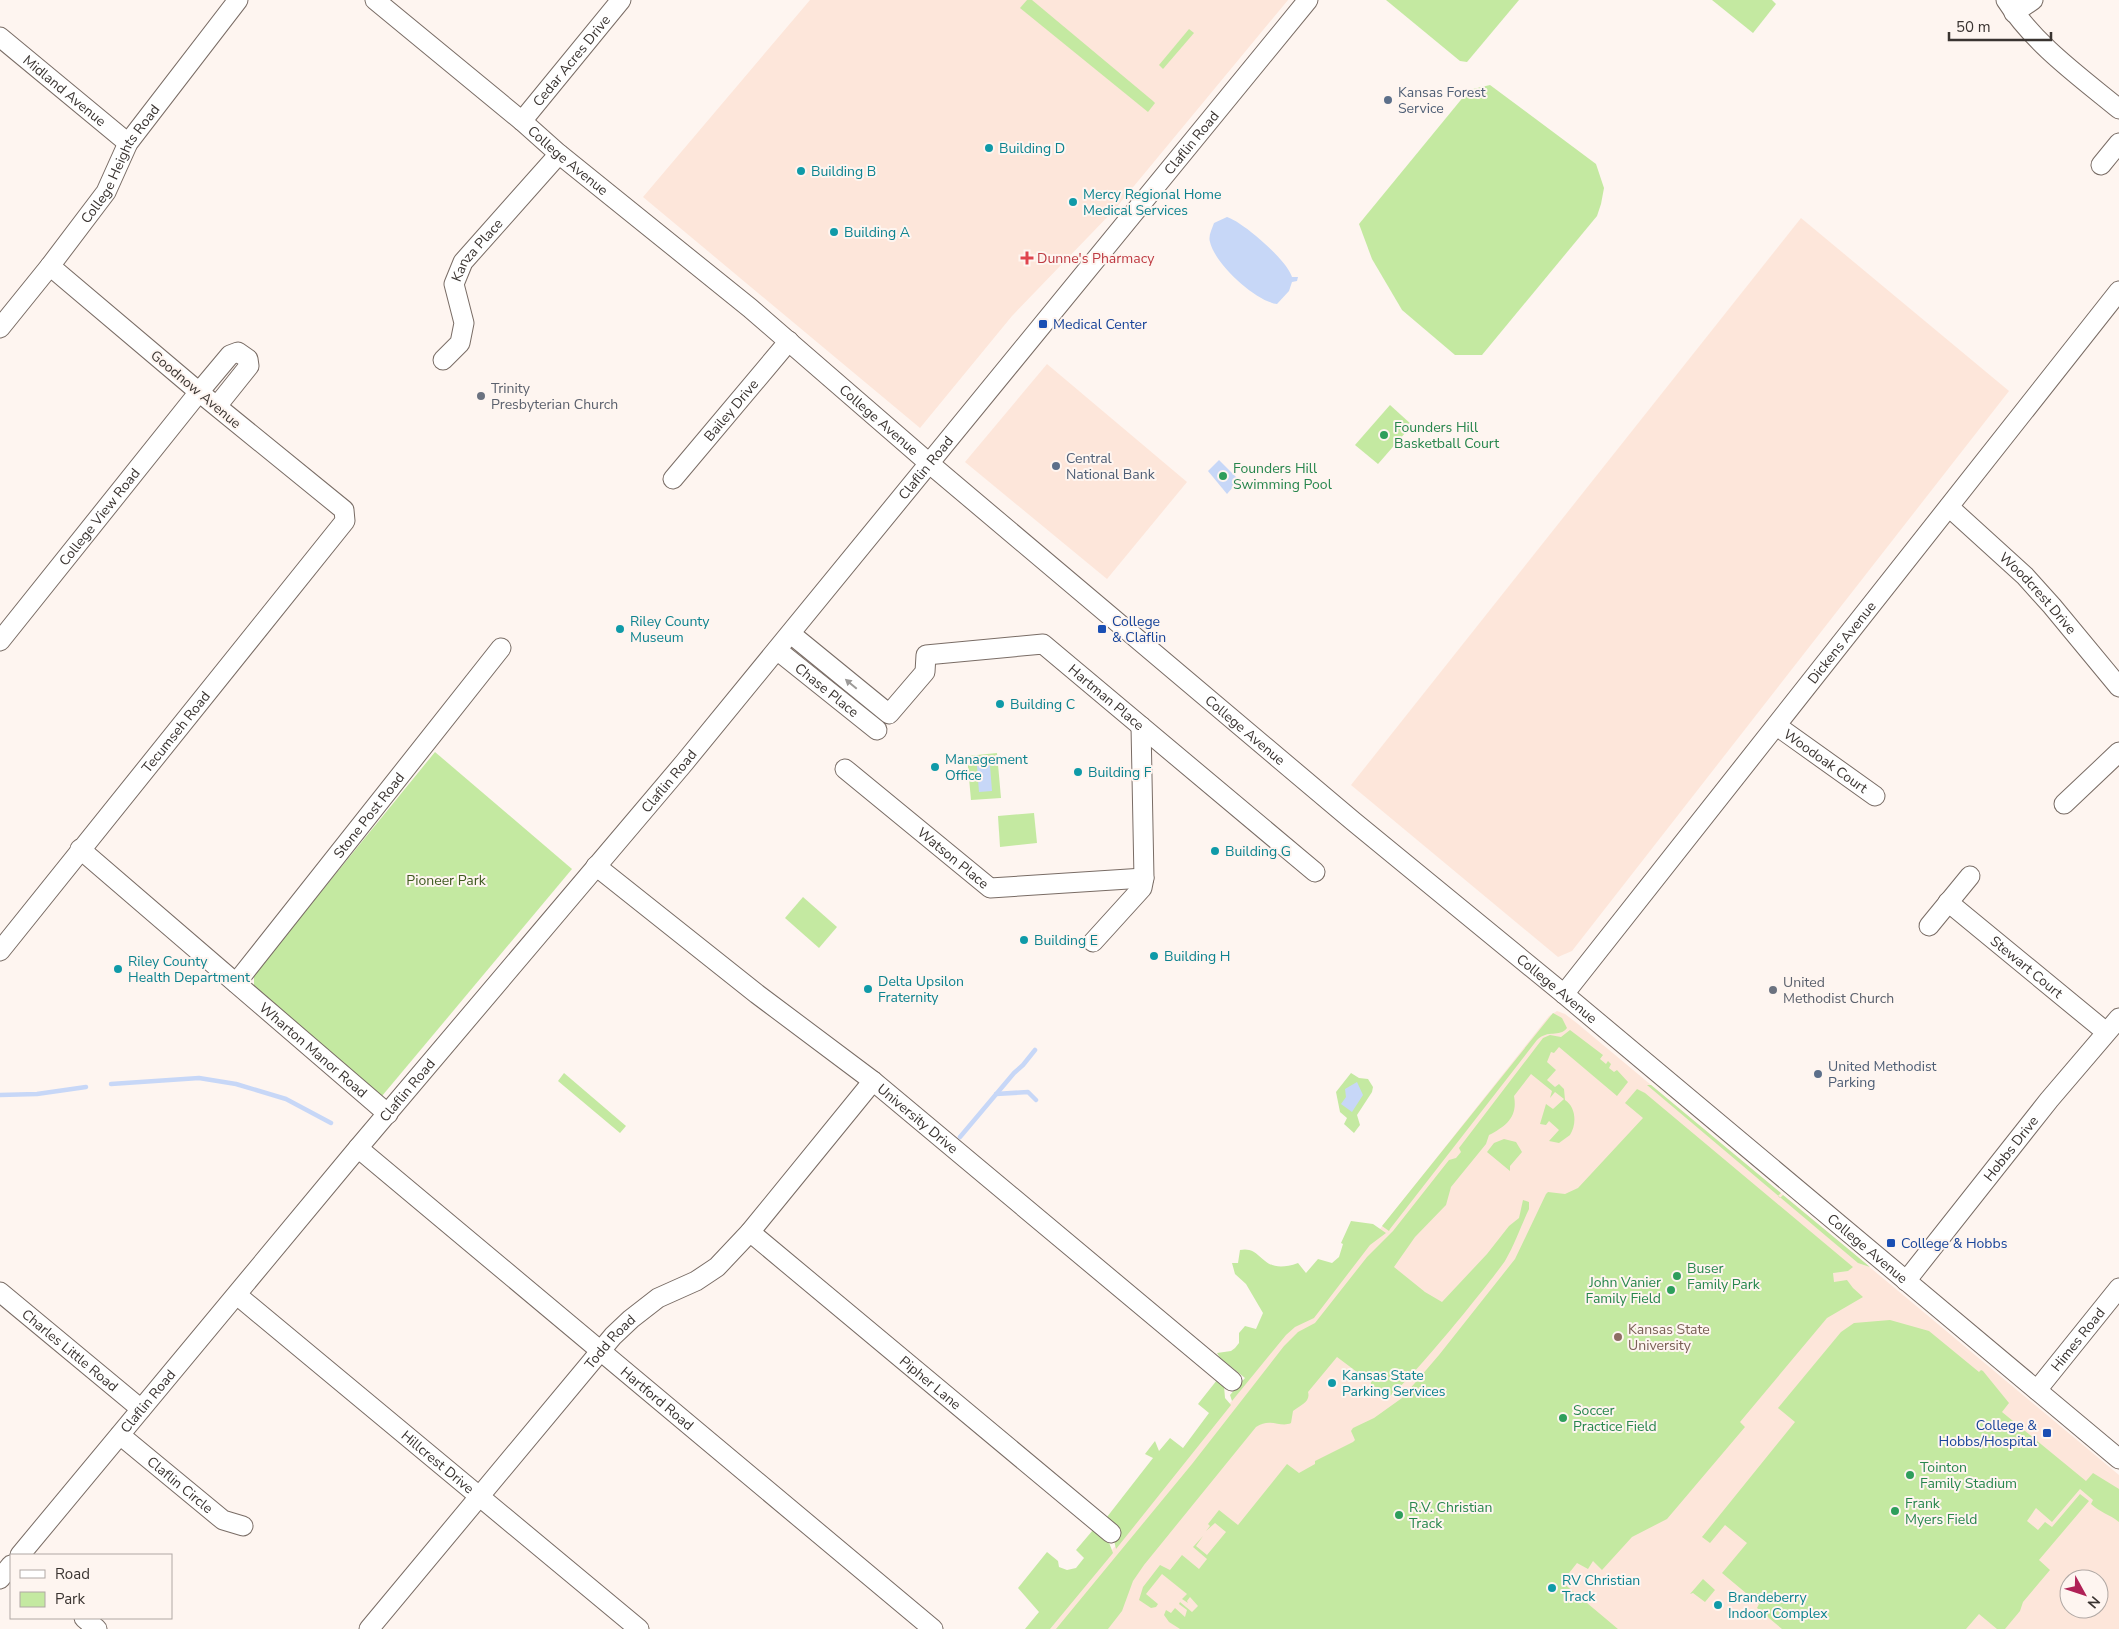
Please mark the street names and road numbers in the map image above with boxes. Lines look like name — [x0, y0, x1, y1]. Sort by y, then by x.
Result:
street label: Cedar Acres Drive — [529, 11, 615, 111]
street label: Midland Avenue — [19, 51, 110, 131]
street label: College Heights Road — [76, 101, 164, 228]
street label: Claflin Road — [1160, 107, 1224, 179]
street label: College Avenue — [523, 122, 612, 200]
street label: Kanza Place — [447, 215, 507, 285]
street label: Goodnow Avenue — [146, 346, 245, 433]
street label: Bailey Drive — [700, 375, 763, 445]
street label: College Avenue — [835, 380, 922, 460]
street label: Claflin Road — [894, 432, 958, 504]
street label: College View Road — [55, 464, 145, 570]
street label: Woodcrest Drive — [1995, 548, 2080, 638]
street label: Dickens Avenue — [1803, 597, 1881, 688]
street label: Chase Place — [791, 659, 863, 722]
street label: Hartman Place — [1064, 660, 1148, 735]
street label: Tecumseh Road — [138, 687, 215, 777]
street label: College Avenue — [1201, 691, 1289, 770]
street label: Woodoak Court — [1780, 725, 1871, 798]
street label: Claflin Road — [637, 746, 701, 817]
street label: Stone Post Road — [329, 769, 409, 862]
street label: Watson Place — [913, 823, 993, 893]
street label: Stewart Court — [1986, 932, 2067, 1003]
street label: College Avenue — [1512, 950, 1601, 1028]
street label: Wharton Manor Road — [255, 998, 371, 1102]
street label: Claflin Road — [375, 1055, 440, 1126]
street label: University Drive — [873, 1079, 962, 1158]
street label: Hobbs Drive — [1979, 1112, 2043, 1185]
street label: College Avenue — [1823, 1210, 1911, 1288]
street label: Himes Road — [2047, 1304, 2109, 1375]
street label: Charles Little Road — [17, 1305, 122, 1396]
street label: Todd Road — [580, 1311, 640, 1373]
street label: Pipher Lane — [895, 1352, 965, 1414]
street label: Hartford Road — [616, 1362, 697, 1435]
street label: Claflin Road — [116, 1366, 180, 1437]
street label: Hillcrest Drive — [397, 1426, 478, 1498]
street label: Claflin Circle — [143, 1452, 217, 1518]

